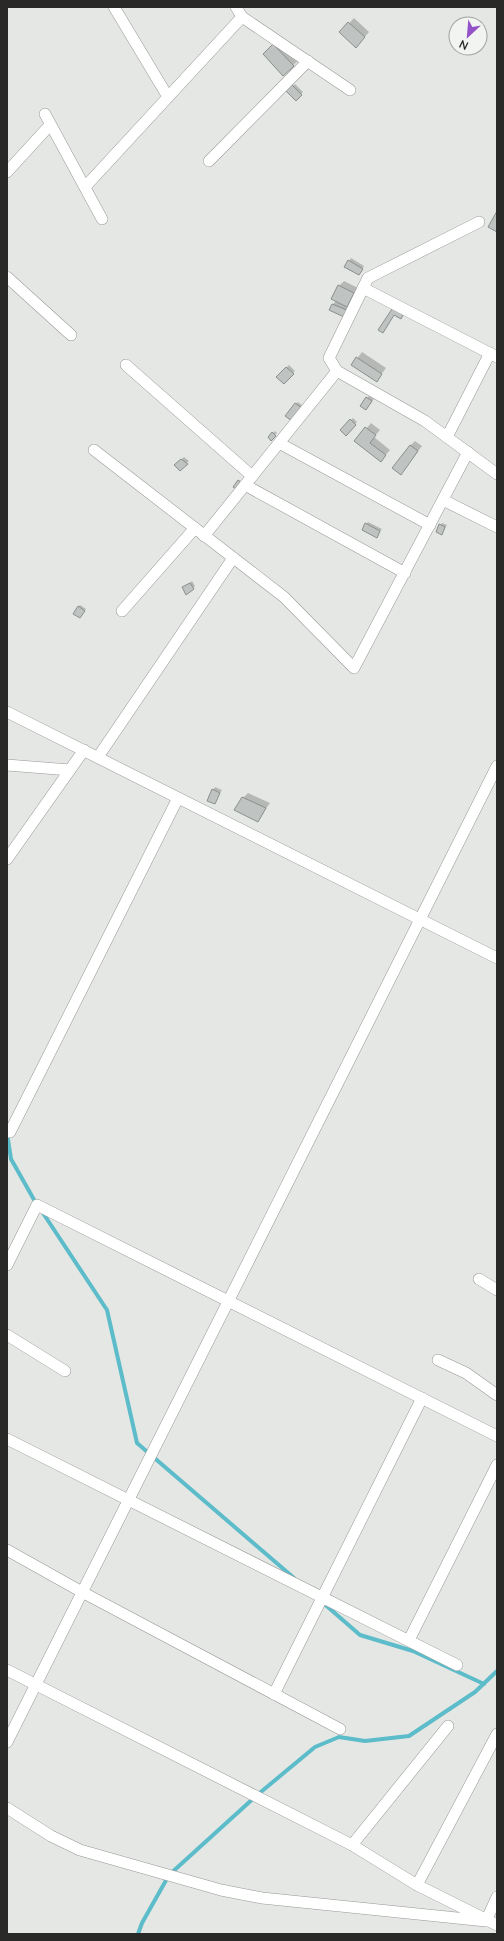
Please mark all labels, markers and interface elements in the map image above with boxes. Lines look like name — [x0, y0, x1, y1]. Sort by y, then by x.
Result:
north arrow — [448, 16, 488, 56]
text: N — [457, 38, 470, 53]

